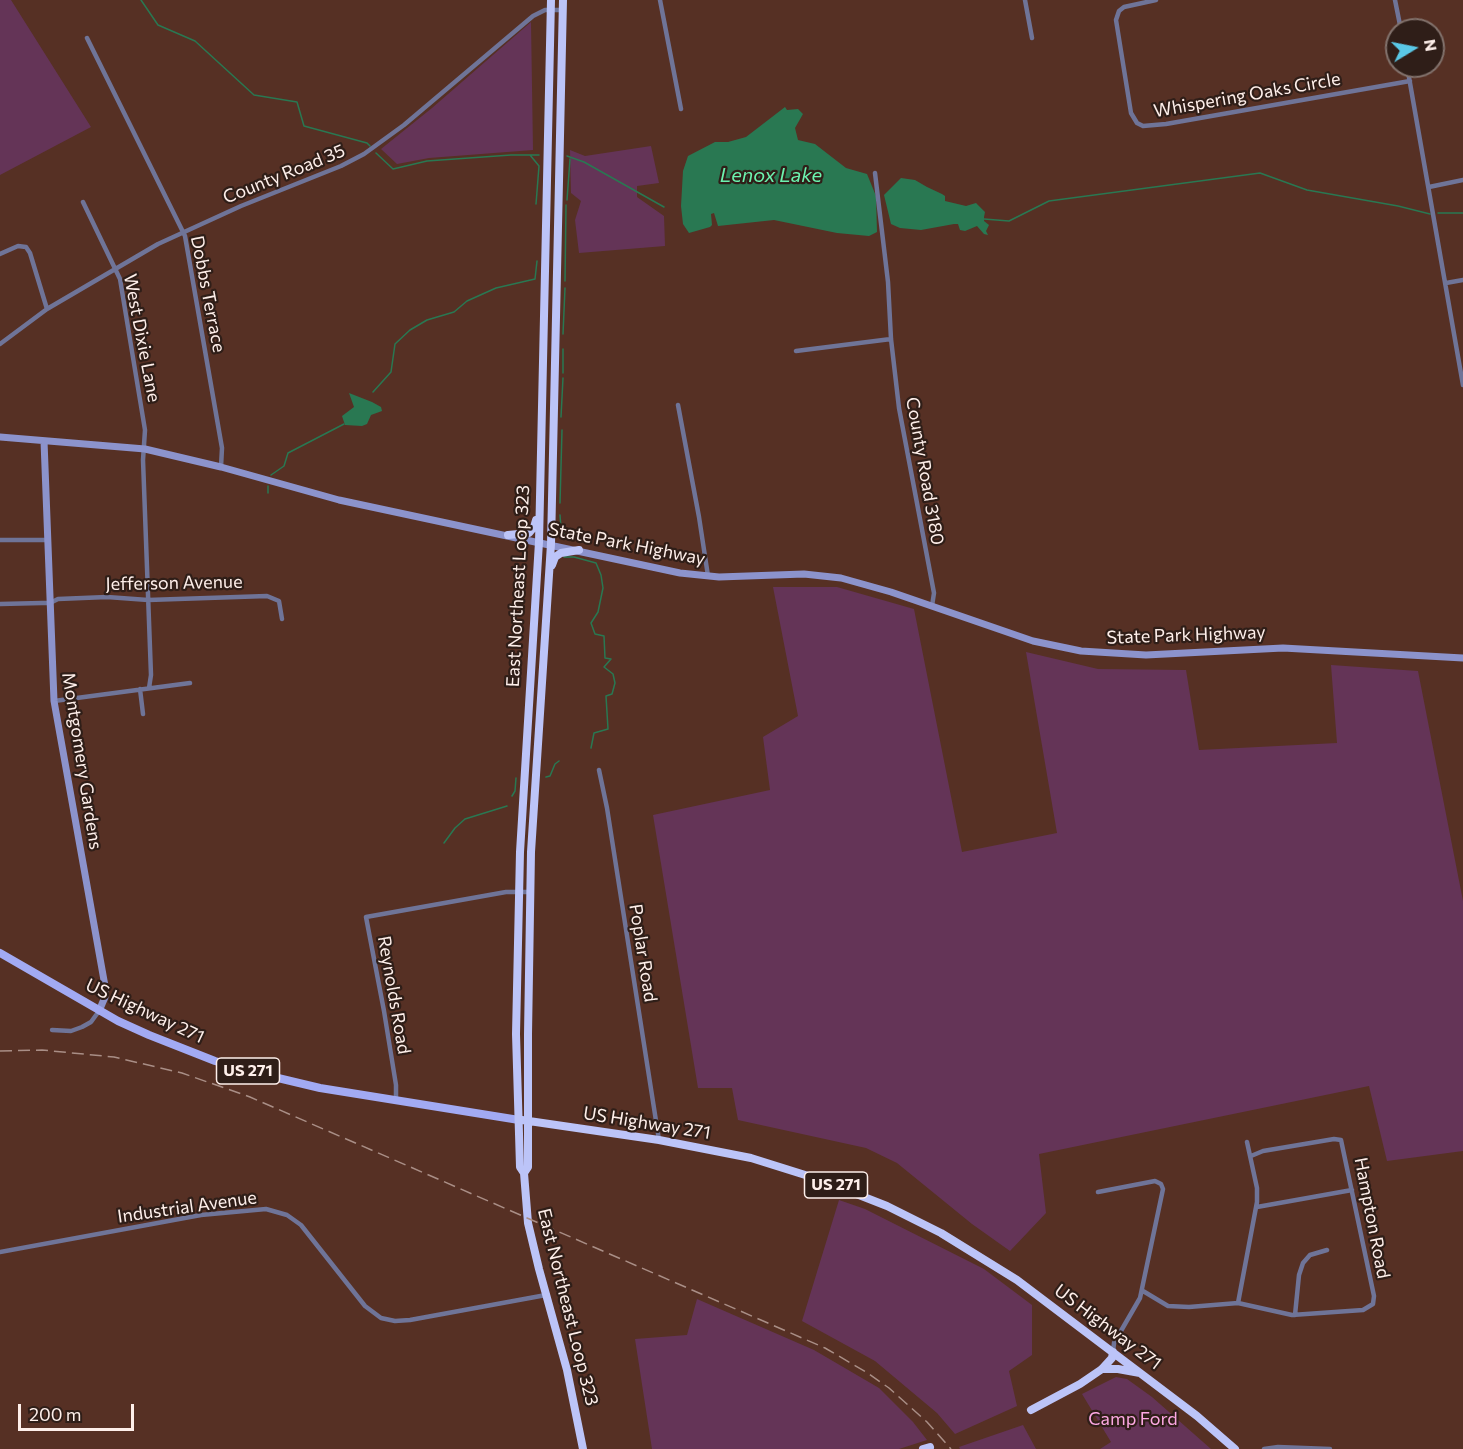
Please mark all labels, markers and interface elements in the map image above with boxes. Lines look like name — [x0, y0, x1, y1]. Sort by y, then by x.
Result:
north arrow — [1385, 18, 1445, 78]
text: N — [1421, 38, 1442, 53]
street label: Whispering Oaks Circle — [1152, 68, 1342, 122]
street label: County Road 35 — [220, 140, 348, 208]
water label: Lenox Lake — [720, 163, 822, 187]
street label: Dobbs Terrace — [186, 234, 230, 354]
street label: West Dixie Lane — [119, 272, 165, 404]
street label: County Road 3180 — [901, 395, 949, 547]
street label: East Northeast Loop 323 — [502, 484, 534, 688]
street label: State Park Highway — [547, 518, 707, 570]
street label: Jefferson Avenue — [105, 571, 243, 595]
street label: State Park Highway — [1106, 621, 1266, 649]
street label: Montgomery Gardens — [57, 671, 107, 851]
street label: Poplar Road — [625, 902, 661, 1004]
street label: Reynolds Road — [373, 934, 415, 1056]
street label: US Highway 271 — [82, 974, 208, 1048]
road number: US 271 — [216, 1058, 280, 1084]
street label: US Highway 271 — [582, 1102, 712, 1144]
street label: Hampton Road — [1350, 1156, 1394, 1280]
road number: US 271 — [804, 1172, 868, 1198]
street label: Industrial Avenue — [116, 1187, 258, 1227]
street label: East Northeast Loop 323 — [533, 1206, 603, 1408]
street label: US Highway 271 — [1050, 1280, 1166, 1374]
scale bar — [21, 1392, 136, 1430]
text: 200 m — [29, 1403, 82, 1425]
park label: Camp Ford — [1088, 1408, 1178, 1430]

